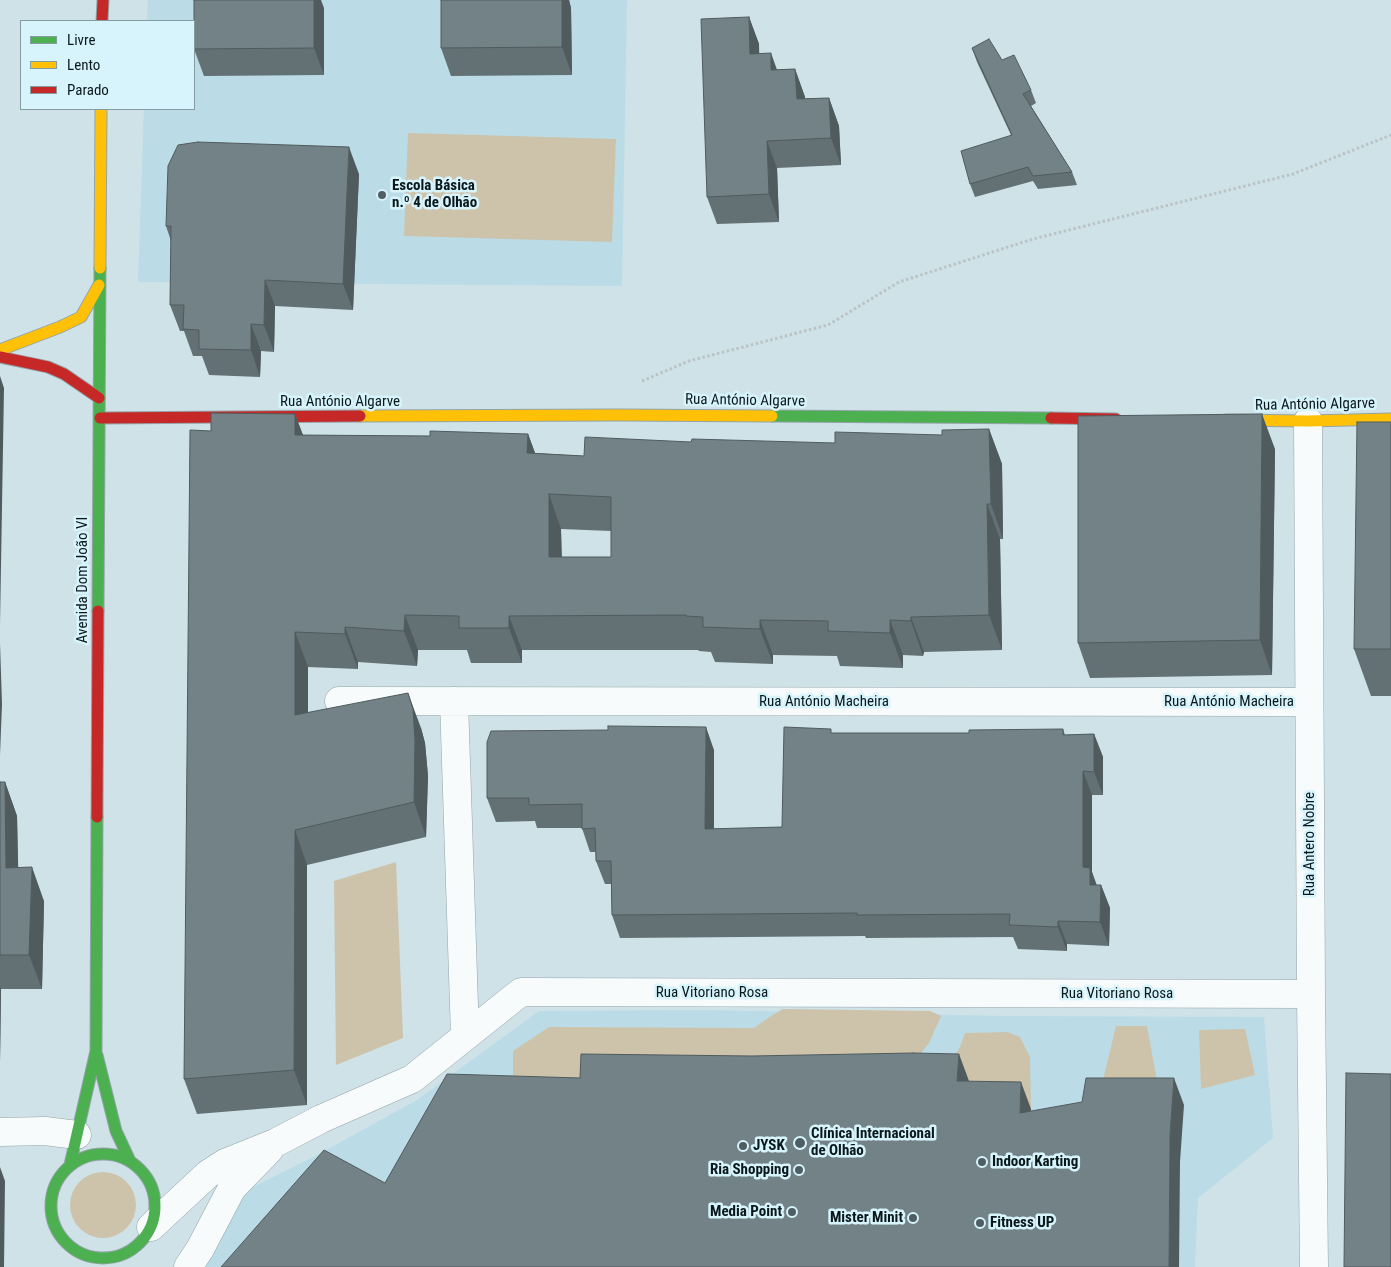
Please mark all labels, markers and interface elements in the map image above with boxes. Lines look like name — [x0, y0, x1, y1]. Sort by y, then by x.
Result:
legend — [20, 20, 195, 110]
text: Livre — [67, 31, 95, 49]
text: Lento — [67, 56, 100, 74]
text: Parado — [67, 81, 109, 99]
place label: Escola Básica n.º 4 de Olhão — [392, 177, 477, 212]
marker: Escola Básica n.º 4 de Olhão — [376, 189, 388, 201]
street label: Rua António Algarve — [685, 391, 805, 411]
street label: Rua António Algarve — [280, 393, 400, 411]
street label: Rua António Algarve — [1255, 395, 1375, 415]
street label: Avenida Dom João VI — [74, 517, 92, 643]
street label: Rua António Macheira — [759, 693, 889, 711]
street label: Rua António Macheira — [1164, 693, 1294, 711]
street label: Rua Antero Nobre — [1301, 792, 1319, 896]
street label: Rua Vitoriano Rosa — [656, 984, 768, 1002]
street label: Rua Vitoriano Rosa — [1061, 985, 1173, 1003]
place label: Clínica Internacional de Olhão — [811, 1125, 935, 1160]
marker: Clínica Internacional de Olhão — [793, 1136, 807, 1150]
place label: JYSK — [753, 1137, 785, 1155]
marker: JYSK — [737, 1140, 749, 1152]
place label: Indoor Karting — [992, 1153, 1078, 1171]
marker: Indoor Karting — [976, 1156, 988, 1168]
place label: Ria Shopping — [710, 1161, 789, 1179]
marker: Ria Shopping — [793, 1164, 805, 1176]
place label: Media Point — [710, 1203, 782, 1221]
marker: Media Point — [786, 1206, 798, 1218]
place label: Mister Minit — [830, 1209, 903, 1227]
marker: Mister Minit — [907, 1212, 919, 1224]
place label: Fitness UP — [990, 1214, 1054, 1232]
marker: Fitness UP — [974, 1217, 986, 1229]

